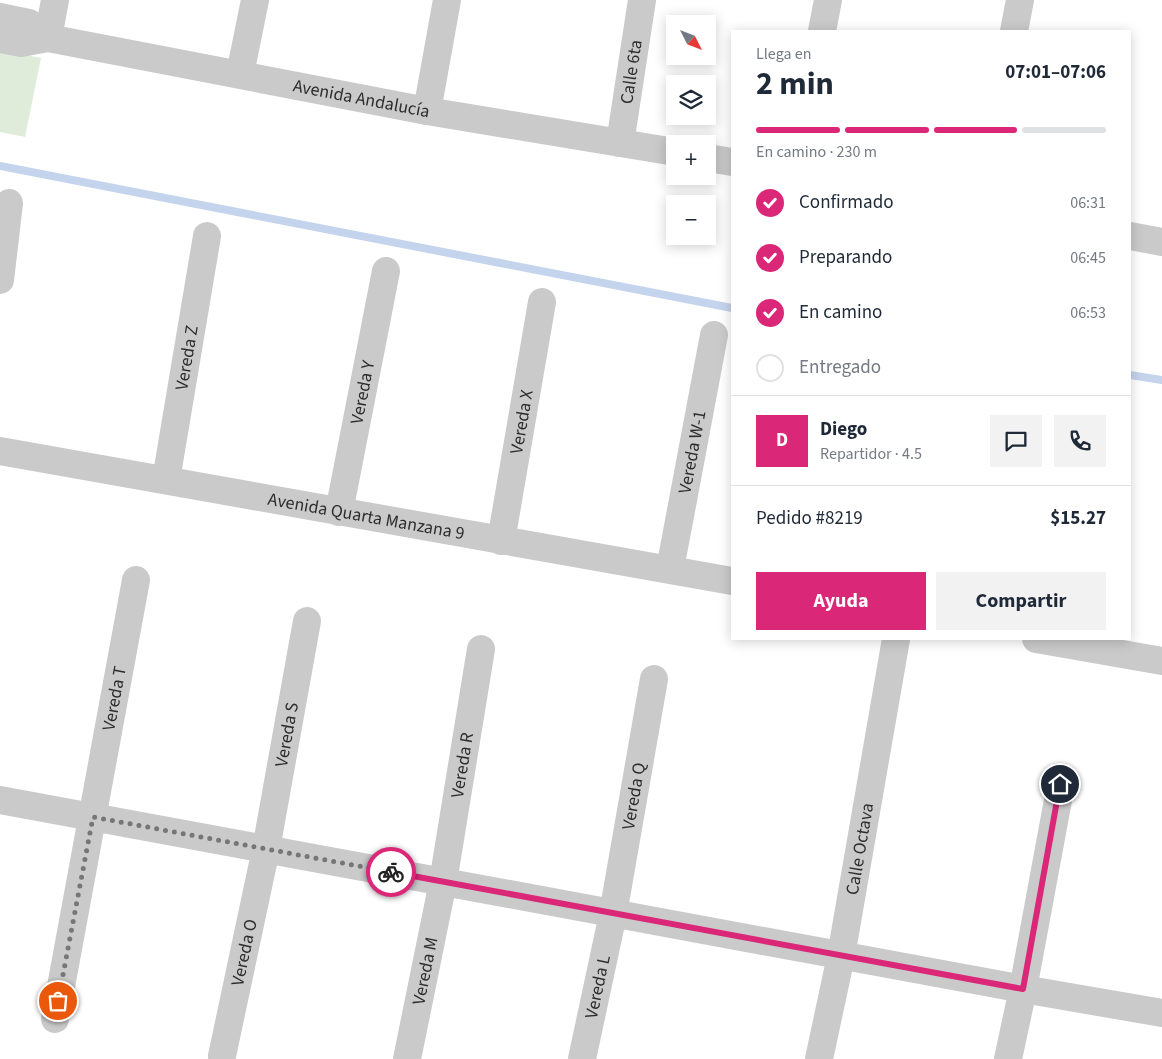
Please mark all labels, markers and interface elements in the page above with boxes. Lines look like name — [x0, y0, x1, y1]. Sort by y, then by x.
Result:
north arrow — [666, 15, 716, 65]
map controls — [666, 15, 716, 245]
street label: Calle 6ta — [614, 38, 649, 106]
text: Llega en — [756, 43, 811, 65]
text: 07:01–07:06 — [1005, 59, 1106, 86]
text: 2 min — [756, 61, 834, 107]
street label: Avenida Andalucía — [291, 73, 432, 124]
button: layers — [666, 75, 716, 125]
button: + — [666, 135, 716, 185]
text: En camino · 230 m — [756, 141, 877, 163]
icon: check — [756, 189, 784, 217]
text: Confirmado — [799, 189, 894, 216]
text: 06:31 — [1070, 192, 1106, 214]
button: − — [666, 195, 716, 245]
icon: check — [756, 244, 784, 272]
text: Preparando — [799, 244, 892, 271]
text: 06:45 — [1070, 247, 1106, 269]
icon: check — [756, 299, 784, 327]
text: En camino — [799, 299, 882, 326]
text: 06:53 — [1070, 302, 1106, 324]
street label: Vereda Z — [169, 323, 205, 392]
text: Entregado — [799, 354, 881, 381]
street label: Vereda Y — [344, 358, 381, 426]
street label: Vereda X — [504, 388, 540, 456]
street label: Vereda W-1 — [672, 408, 713, 496]
button: chat — [990, 415, 1042, 467]
button: phone — [1054, 415, 1106, 467]
text: Diego — [820, 416, 867, 443]
text: D — [776, 427, 788, 454]
text: Repartidor · 4.5 — [820, 443, 922, 465]
street label: Avenida Quarta Manzana 9 — [266, 487, 467, 546]
text: Pedido #8219 — [756, 505, 863, 532]
text: $15.27 — [1050, 505, 1106, 532]
button: Ayuda — [756, 572, 926, 630]
button: Compartir — [936, 572, 1106, 630]
street label: Vereda T — [96, 664, 133, 733]
street label: Vereda S — [269, 700, 305, 769]
street label: Vereda R — [445, 731, 480, 800]
street label: Vereda Q — [616, 761, 652, 832]
pin — [1039, 763, 1081, 805]
icon: home — [1046, 770, 1074, 798]
street label: Calle Octava — [840, 801, 880, 897]
courier — [366, 847, 416, 897]
icon: bike — [377, 858, 405, 886]
street label: Vereda O — [225, 917, 264, 988]
street label: Vereda M — [406, 935, 445, 1007]
street label: Vereda L — [579, 952, 617, 1021]
pin — [37, 980, 79, 1022]
icon: bag — [44, 987, 72, 1015]

